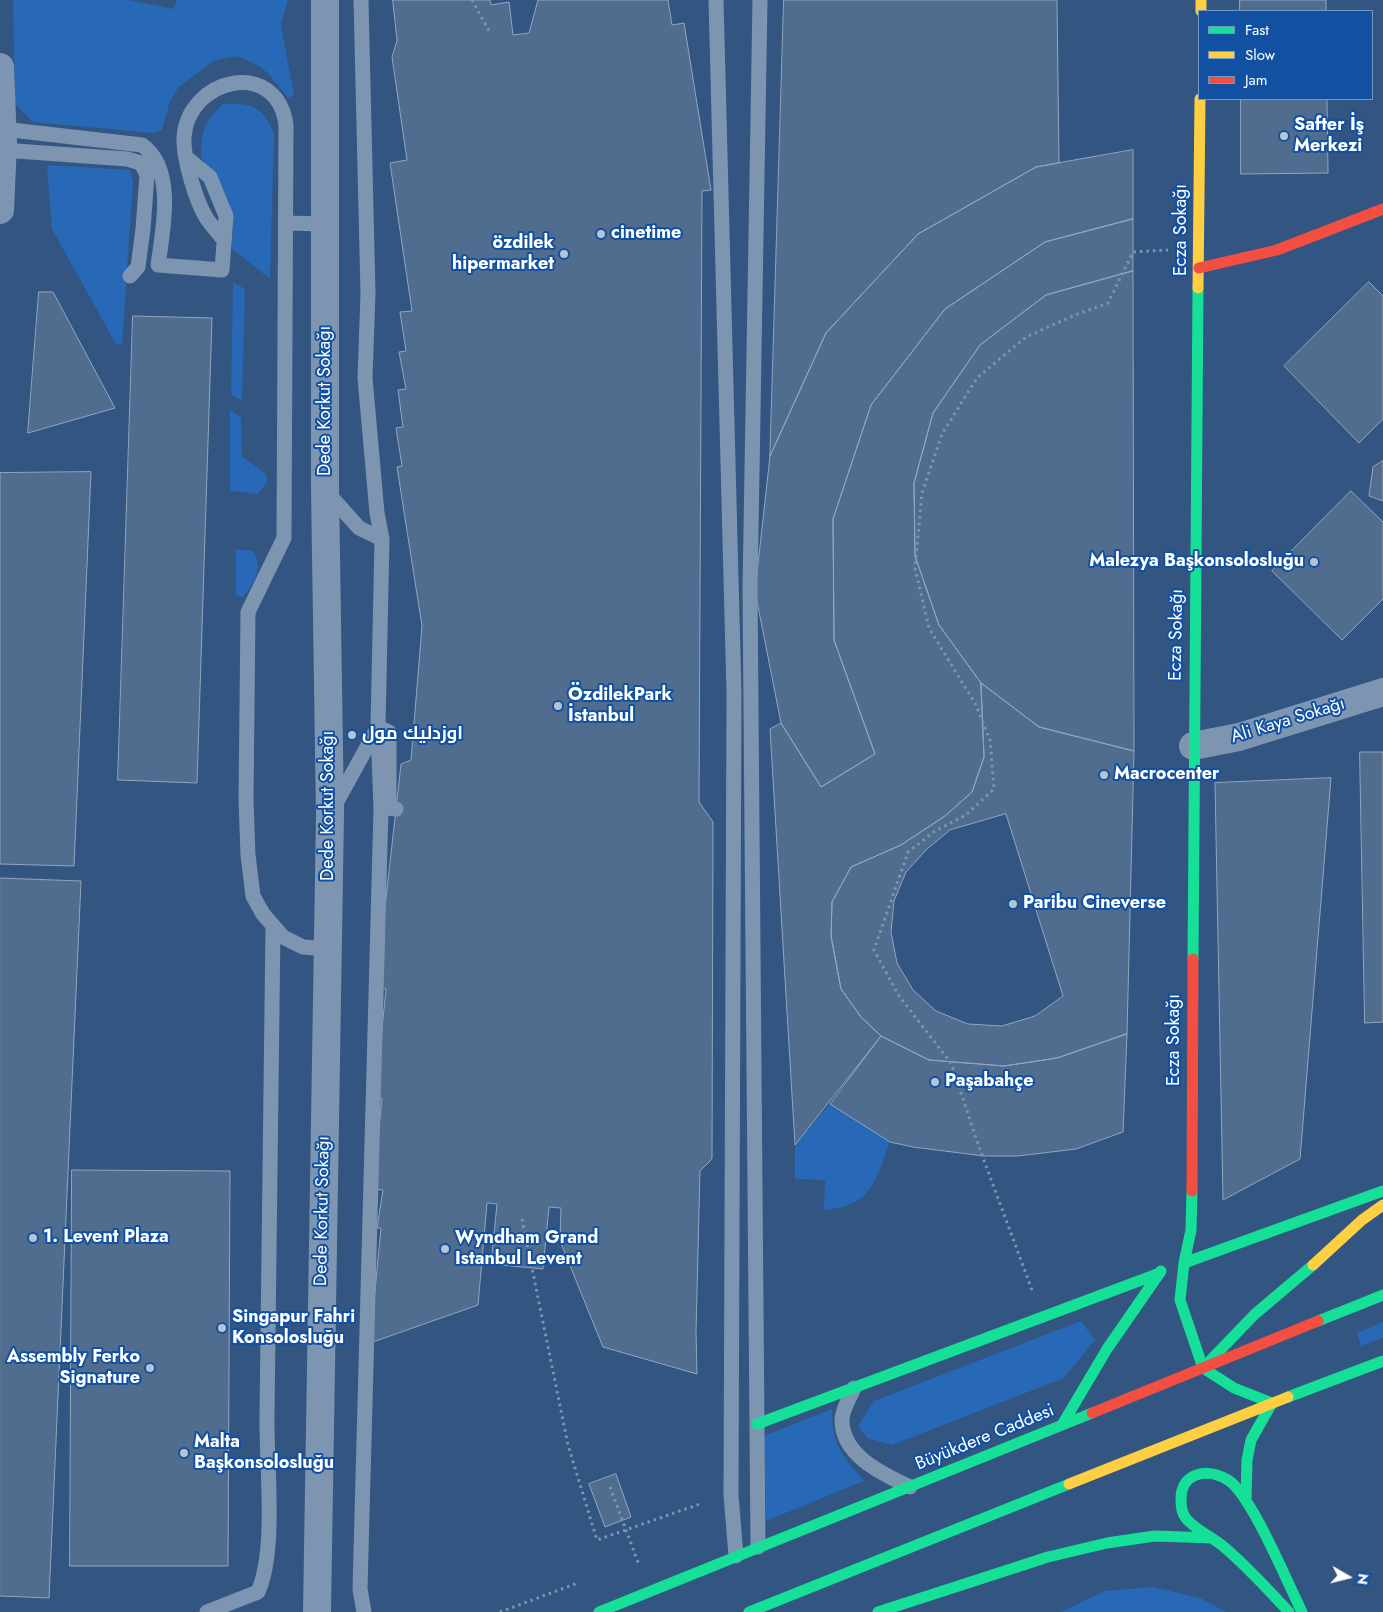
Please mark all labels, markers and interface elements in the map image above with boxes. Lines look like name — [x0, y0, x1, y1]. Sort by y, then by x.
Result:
legend — [1198, 10, 1373, 100]
text: Fast — [1245, 19, 1269, 41]
text: Slow — [1245, 44, 1275, 66]
text: Jam — [1245, 69, 1268, 91]
place label: Safter İş Merkezi — [1294, 115, 1364, 158]
marker: Safter İş Merkezi — [1278, 130, 1290, 142]
street label: Ecza Sokağı — [1171, 184, 1193, 276]
place label: cinetime — [611, 223, 681, 245]
marker: cinetime — [595, 228, 607, 240]
place label: özdilek hipermarket — [452, 233, 554, 276]
marker: özdilek hipermarket — [558, 248, 570, 260]
street label: Dede Korkut Sokağı — [315, 326, 337, 476]
place label: Malezya Başkonsolosluğu — [1089, 551, 1304, 573]
marker: Malezya Başkonsolosluğu — [1308, 556, 1320, 568]
street label: Ecza Sokağı — [1165, 589, 1189, 681]
place label: ÖzdilekPark İstanbul — [568, 685, 672, 728]
street label: Ali Kaya Sokağı — [1228, 693, 1348, 749]
marker: ÖzdilekPark İstanbul — [552, 700, 564, 712]
place label: اوزدليك مول — [362, 724, 463, 746]
marker: اوزدليك مول — [346, 729, 358, 741]
street label: Dede Korkut Sokağı — [318, 731, 340, 881]
place label: Macrocenter — [1114, 764, 1219, 786]
marker: Macrocenter — [1098, 769, 1110, 781]
place label: Paribu Cineverse — [1023, 893, 1166, 915]
marker: Paribu Cineverse — [1007, 898, 1019, 910]
street label: Ecza Sokağı — [1164, 994, 1186, 1086]
place label: Paşabahçe — [945, 1071, 1034, 1093]
marker: Paşabahçe — [929, 1076, 941, 1088]
street label: Dede Korkut Sokağı — [311, 1136, 335, 1286]
place label: 1. Levent Plaza — [43, 1227, 169, 1249]
place label: Wyndham Grand Istanbul Levent — [455, 1228, 598, 1270]
marker: 1. Levent Plaza — [27, 1232, 39, 1244]
marker: Wyndham Grand Istanbul Levent — [439, 1243, 451, 1255]
place label: Singapur Fahri Konsolosluğu — [232, 1307, 355, 1350]
marker: Singapur Fahri Konsolosluğu — [216, 1322, 228, 1334]
place label: Assembly Ferko Signature — [7, 1347, 140, 1390]
marker: Assembly Ferko Signature — [144, 1362, 156, 1374]
street label: Büyükdere Caddesi — [913, 1400, 1057, 1476]
place label: Malta Başkonsolosluğu — [194, 1432, 334, 1475]
marker: Malta Başkonsolosluğu — [178, 1447, 190, 1459]
north arrow — [1323, 1552, 1373, 1602]
text: N — [1352, 1572, 1374, 1586]

